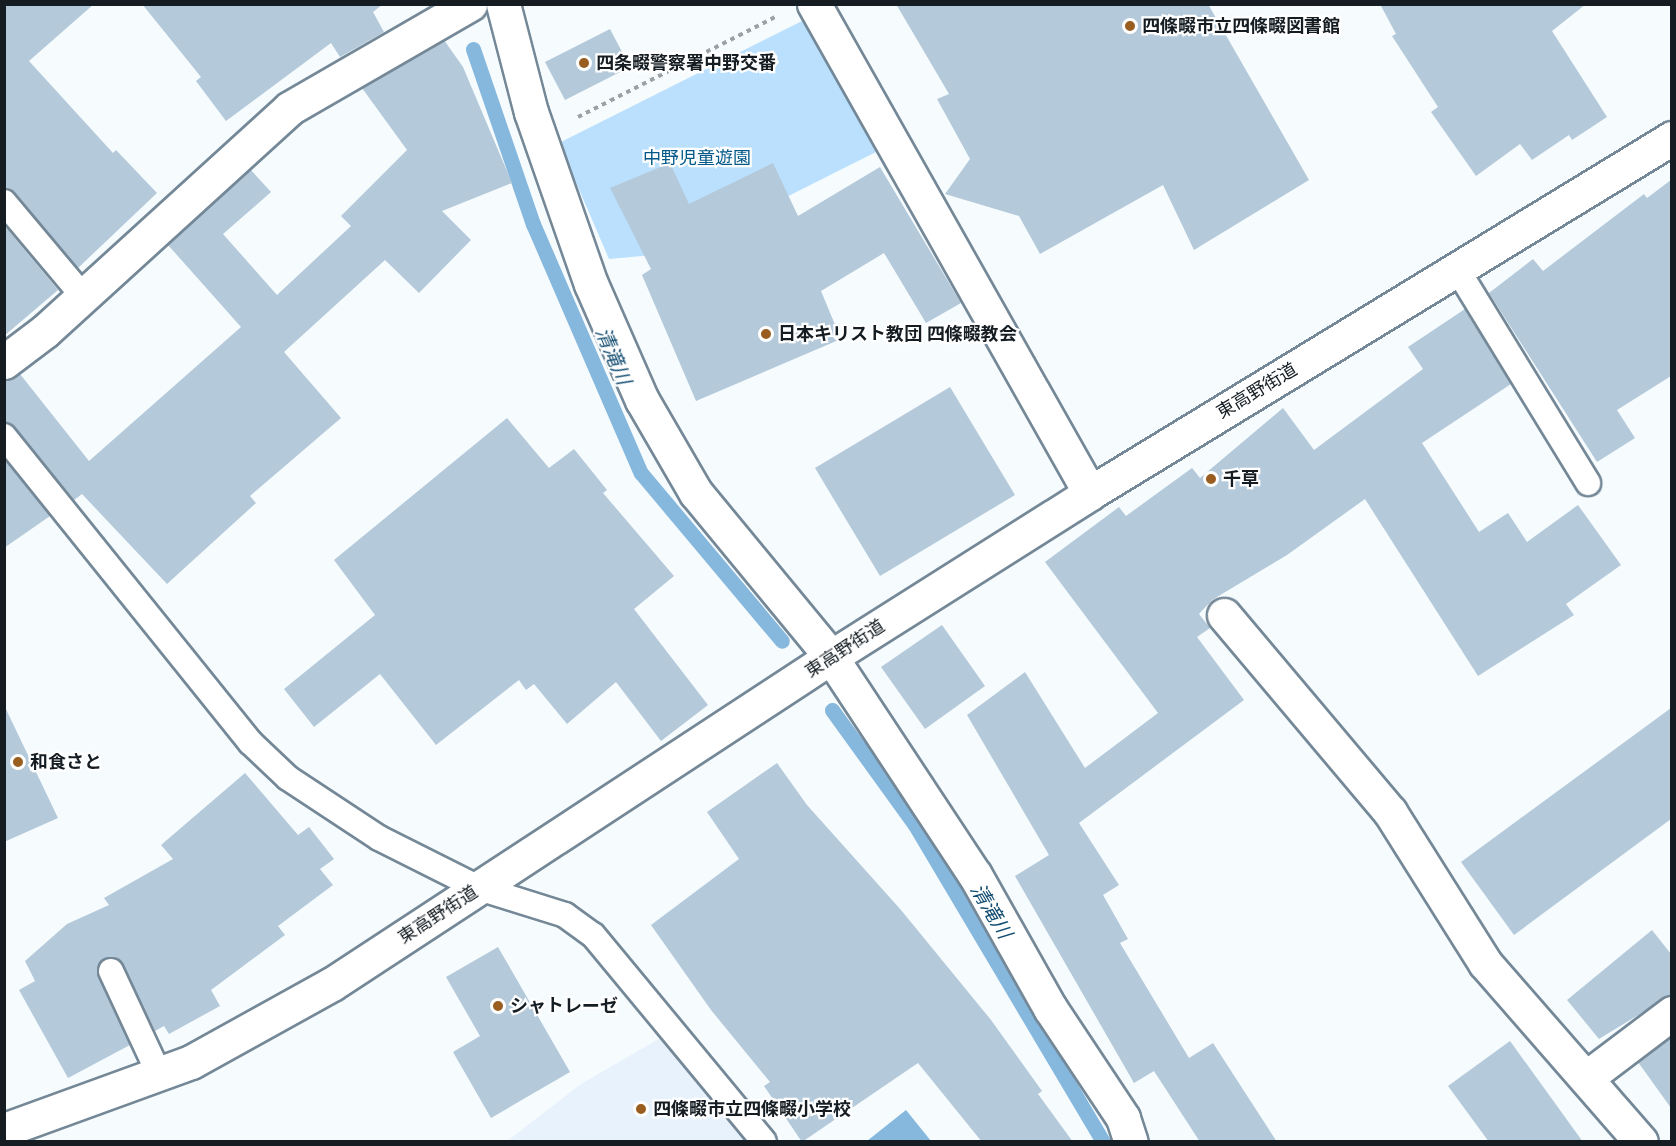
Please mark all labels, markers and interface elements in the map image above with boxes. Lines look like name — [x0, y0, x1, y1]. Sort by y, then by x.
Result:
place label: 四條畷市立四條畷図書館 — [1142, 15, 1340, 37]
marker: 四條畷市立四條畷図書館 — [1123, 19, 1137, 33]
place label: 四条畷警察署中野交番 — [596, 52, 776, 74]
marker: 四条畷警察署中野交番 — [577, 56, 591, 70]
park label: 中野児童遊園 — [643, 147, 751, 169]
place label: 日本キリスト教団 四條畷教会 — [778, 323, 1017, 345]
water label: 清滝川 — [590, 324, 636, 388]
marker: 日本キリスト教団 四條畷教会 — [759, 327, 773, 341]
street label: 東高野街道 — [1213, 359, 1301, 423]
place label: 千草 — [1223, 468, 1259, 490]
marker: 千草 — [1204, 472, 1218, 486]
street label: 東高野街道 — [801, 615, 889, 683]
place label: 和食さと — [30, 751, 102, 773]
marker: 和食さと — [11, 755, 25, 769]
water label: 清滝川 — [965, 879, 1017, 943]
street label: 東高野街道 — [394, 881, 482, 949]
place label: シャトレーゼ — [510, 995, 618, 1017]
marker: シャトレーゼ — [491, 999, 505, 1013]
place label: 四條畷市立四條畷小学校 — [653, 1098, 851, 1120]
marker: 四條畷市立四條畷小学校 — [634, 1102, 648, 1116]

